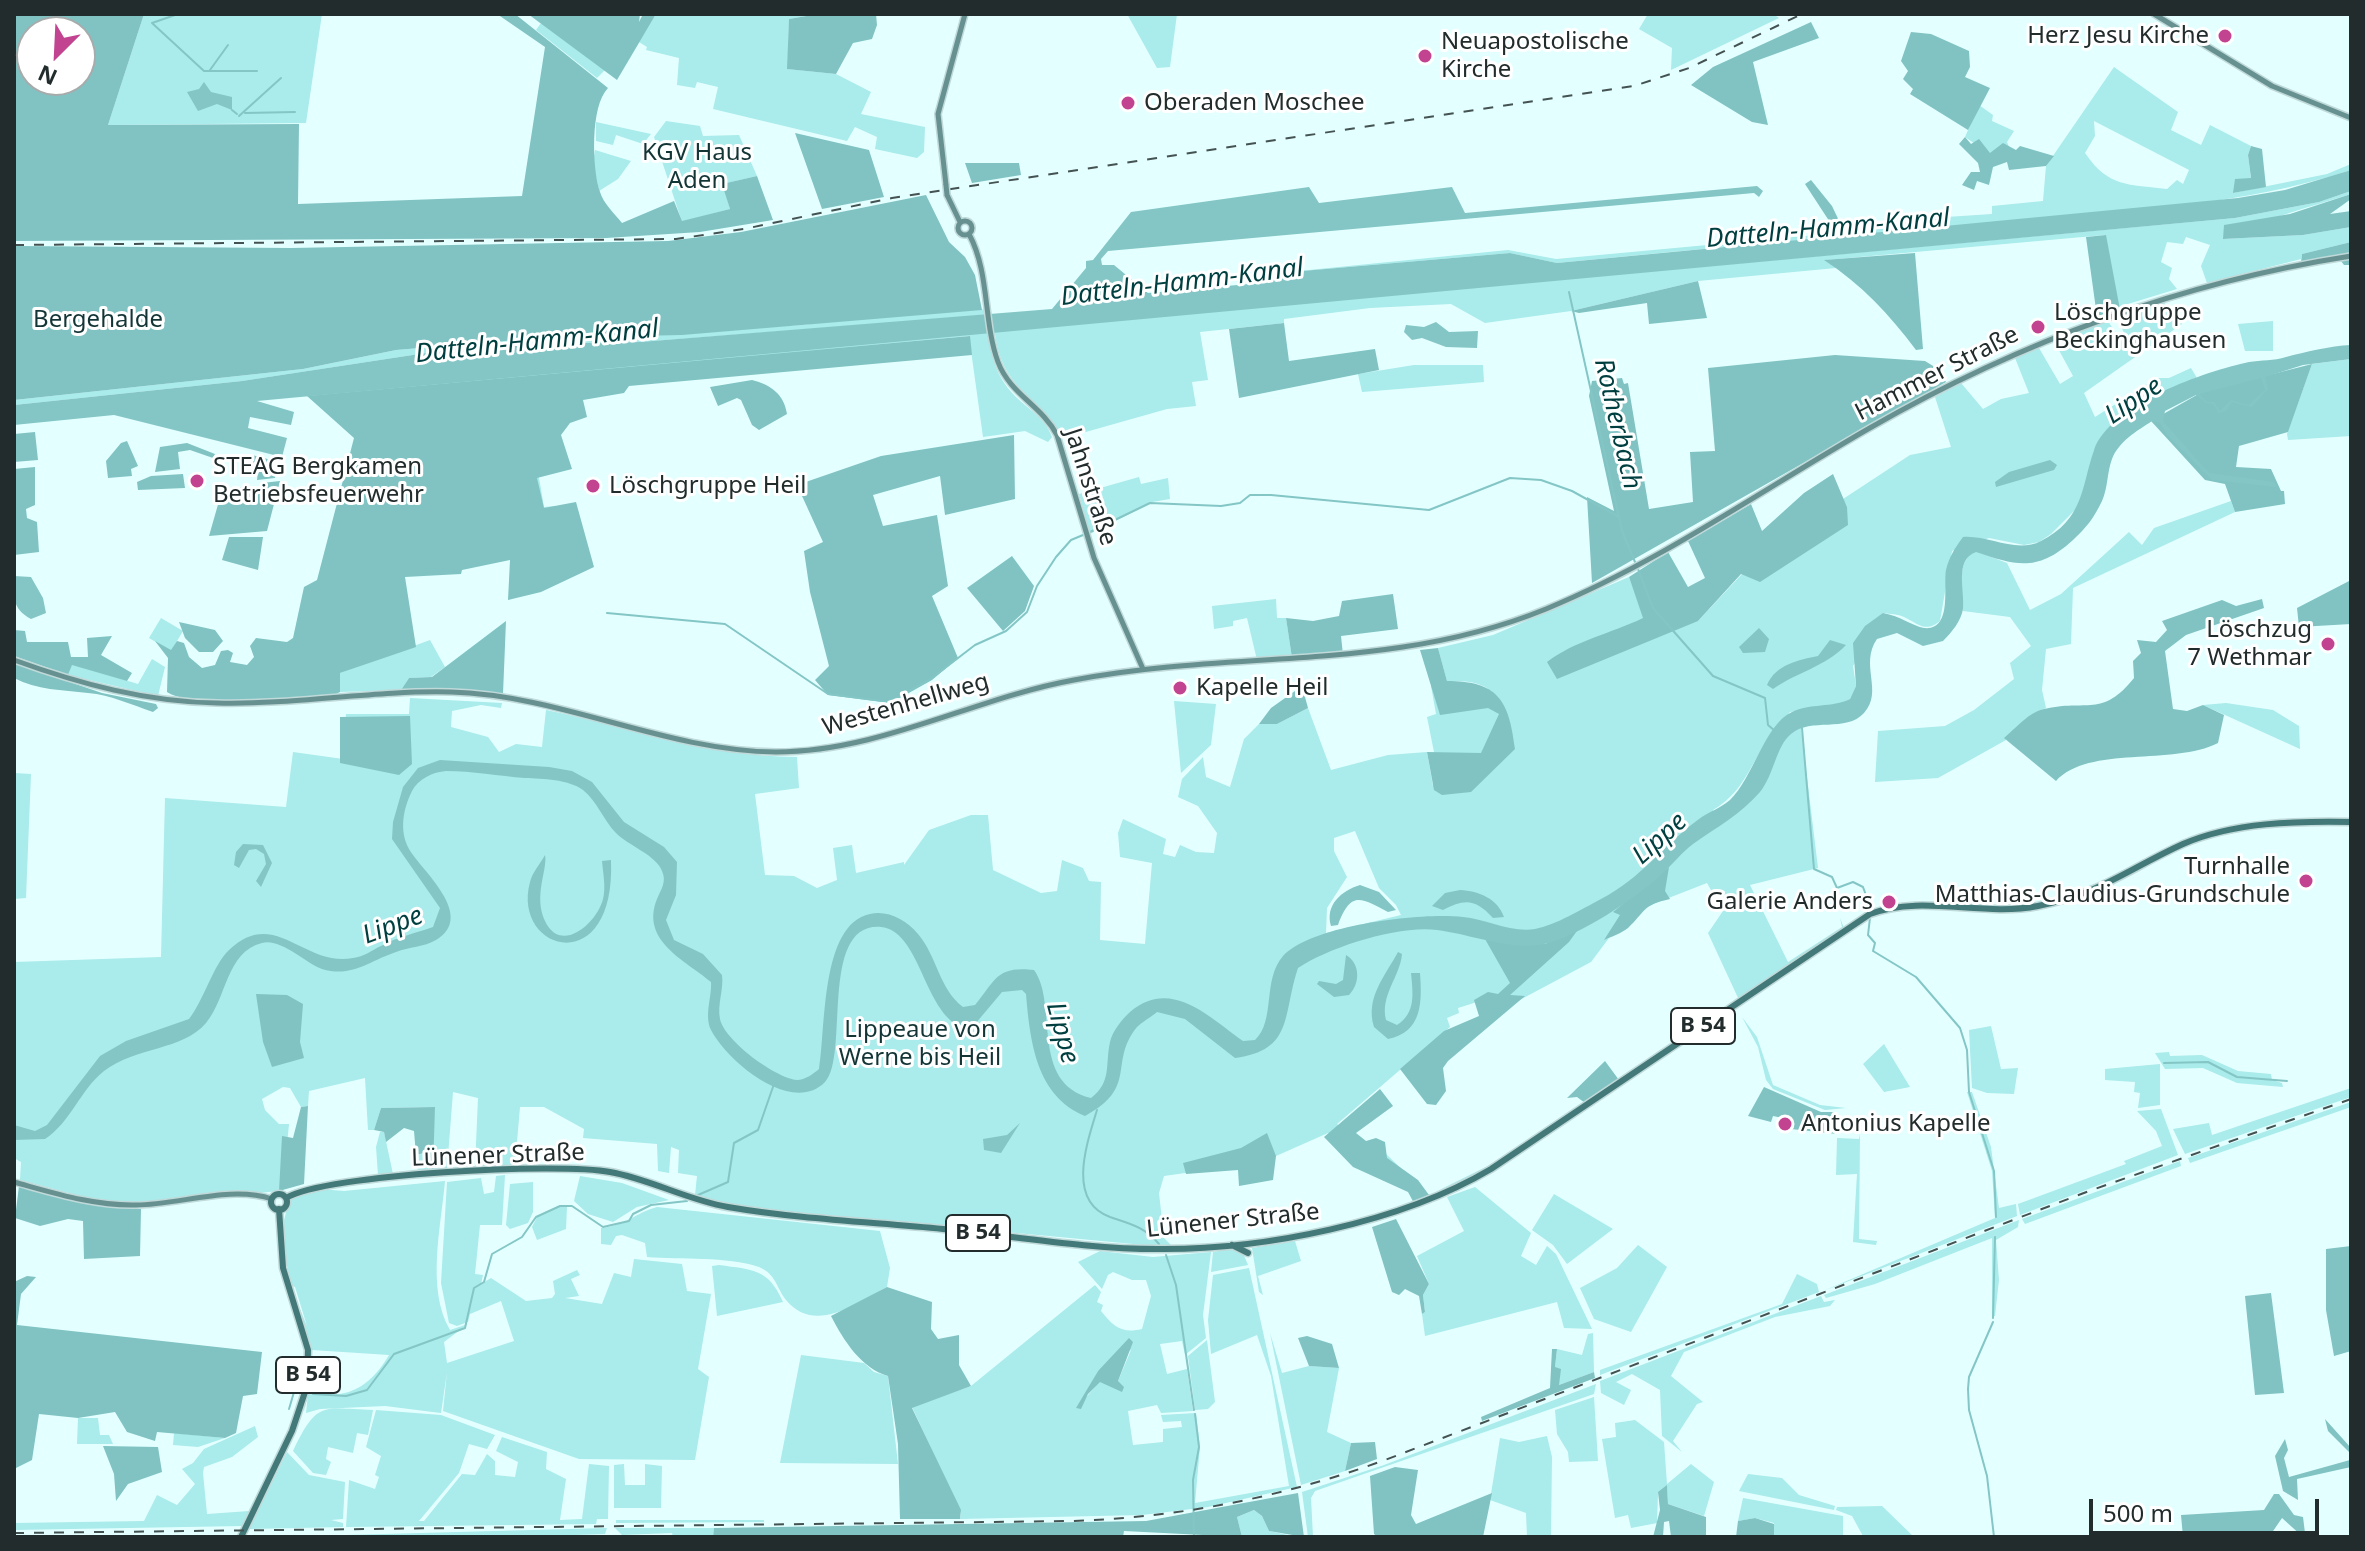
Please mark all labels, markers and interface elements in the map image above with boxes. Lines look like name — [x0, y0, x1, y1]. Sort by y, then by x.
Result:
north arrow — [16, 16, 96, 96]
place label: Herz Jesu Kirche — [2027, 22, 2209, 50]
marker: Herz Jesu Kirche — [2216, 27, 2234, 45]
place label: Neuapostolische Kirche — [1441, 28, 1629, 84]
marker: Neuapostolische Kirche — [1416, 47, 1434, 65]
text: N — [33, 59, 61, 93]
place label: Oberaden Moschee — [1144, 89, 1365, 117]
marker: Oberaden Moschee — [1119, 94, 1137, 112]
park label: KGV Haus Aden — [642, 139, 752, 195]
water label: Datteln-Hamm-Kanal — [1705, 203, 1951, 255]
water label: Datteln-Hamm-Kanal — [1059, 253, 1305, 313]
place label: Löschgruppe Beckinghausen — [2054, 299, 2226, 355]
park label: Bergehalde — [33, 306, 163, 334]
water label: Datteln-Hamm-Kanal — [414, 314, 660, 370]
marker: Löschgruppe Beckinghausen — [2029, 318, 2047, 336]
street label: Hammer Straße — [1851, 320, 2023, 428]
water label: Rotherbach — [1587, 356, 1647, 492]
water label: Lippe — [2099, 371, 2169, 431]
street label: Jahnstraße — [1058, 425, 1122, 549]
place label: STEAG Bergkamen Betriebsfeuerwehr — [213, 453, 424, 509]
marker: STEAG Bergkamen Betriebsfeuerwehr — [188, 472, 206, 490]
place label: Löschgruppe Heil — [609, 472, 806, 500]
marker: Löschgruppe Heil — [584, 477, 602, 495]
place label: Löschzug 7 Wethmar — [2187, 616, 2312, 672]
marker: Löschzug 7 Wethmar — [2319, 635, 2337, 653]
street label: Westenhellweg — [819, 667, 993, 743]
place label: Kapelle Heil — [1196, 674, 1328, 702]
marker: Kapelle Heil — [1171, 679, 1189, 697]
water label: Lippe — [1626, 807, 1694, 871]
place label: Turnhalle Matthias-Claudius-Grundschule — [1935, 853, 2290, 909]
marker: Turnhalle Matthias-Claudius-Grundschule — [2297, 872, 2315, 890]
place label: Galerie Anders — [1707, 888, 1873, 916]
marker: Galerie Anders — [1880, 893, 1898, 911]
water label: Lippe — [358, 900, 428, 952]
water label: Lippe — [1039, 999, 1085, 1067]
road number: B 54 — [1671, 1008, 1735, 1044]
park label: Lippeaue von Werne bis Heil — [839, 1016, 1001, 1072]
place label: Antonius Kapelle — [1801, 1110, 1990, 1138]
marker: Antonius Kapelle — [1776, 1115, 1794, 1133]
street label: Lünener Straße — [411, 1139, 585, 1173]
street label: Lünener Straße — [1145, 1198, 1321, 1244]
road number: B 54 — [946, 1215, 1010, 1251]
road number: B 54 — [276, 1357, 340, 1393]
scale bar — [2093, 1483, 2323, 1533]
text: 500 m — [2103, 1496, 2173, 1529]

